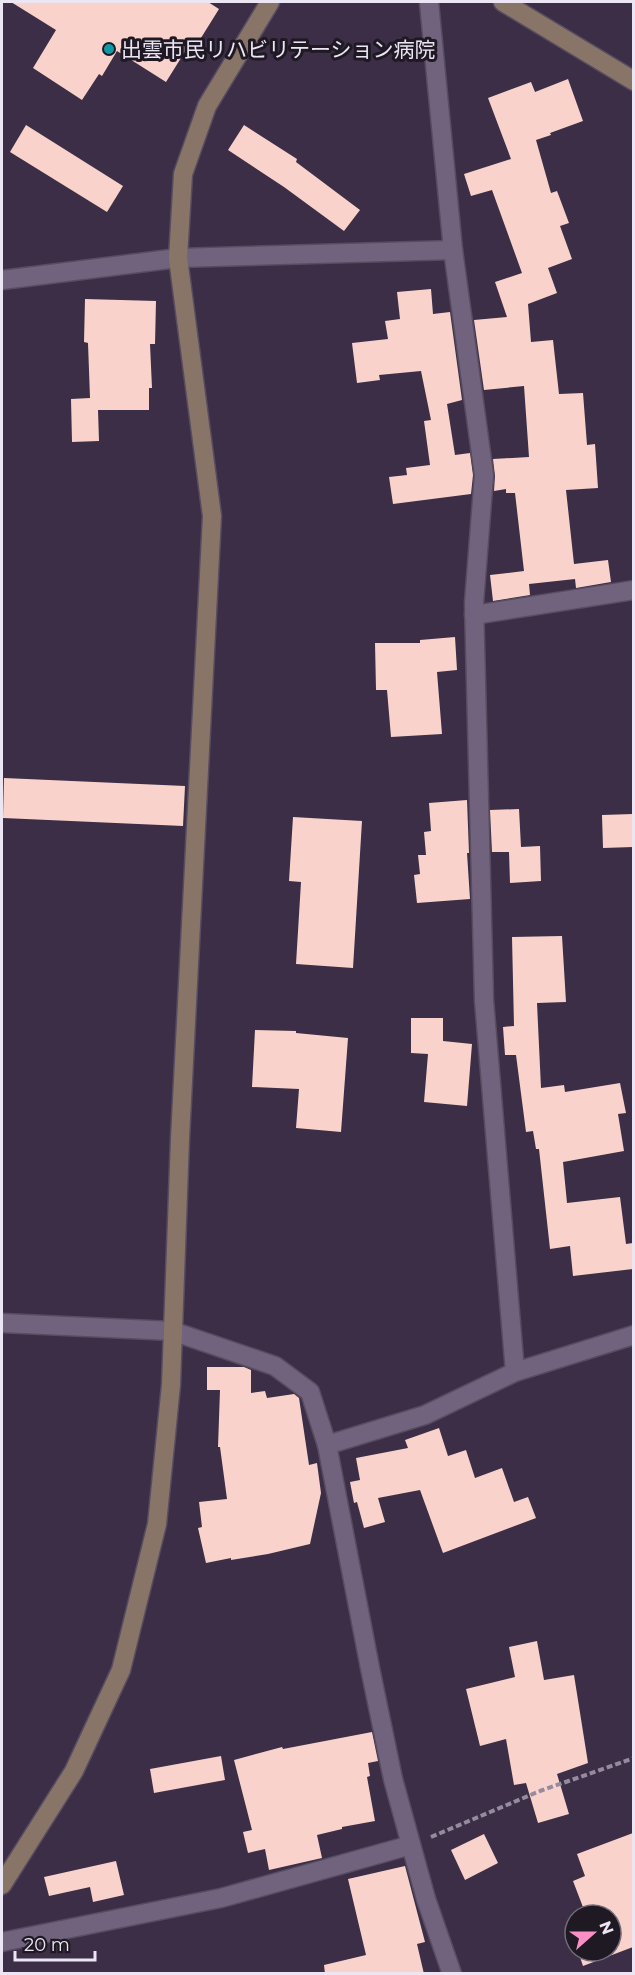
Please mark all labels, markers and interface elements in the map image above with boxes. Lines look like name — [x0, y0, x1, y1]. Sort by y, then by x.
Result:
place label: 出雲市民リハビリテーション病院 — [121, 37, 436, 62]
marker: 出雲市民リハビリテーション病院 — [102, 42, 116, 56]
north arrow — [563, 1903, 623, 1963]
text: N — [595, 1918, 618, 1937]
scale bar — [15, 1924, 94, 1962]
text: 20 m — [24, 1934, 70, 1956]

